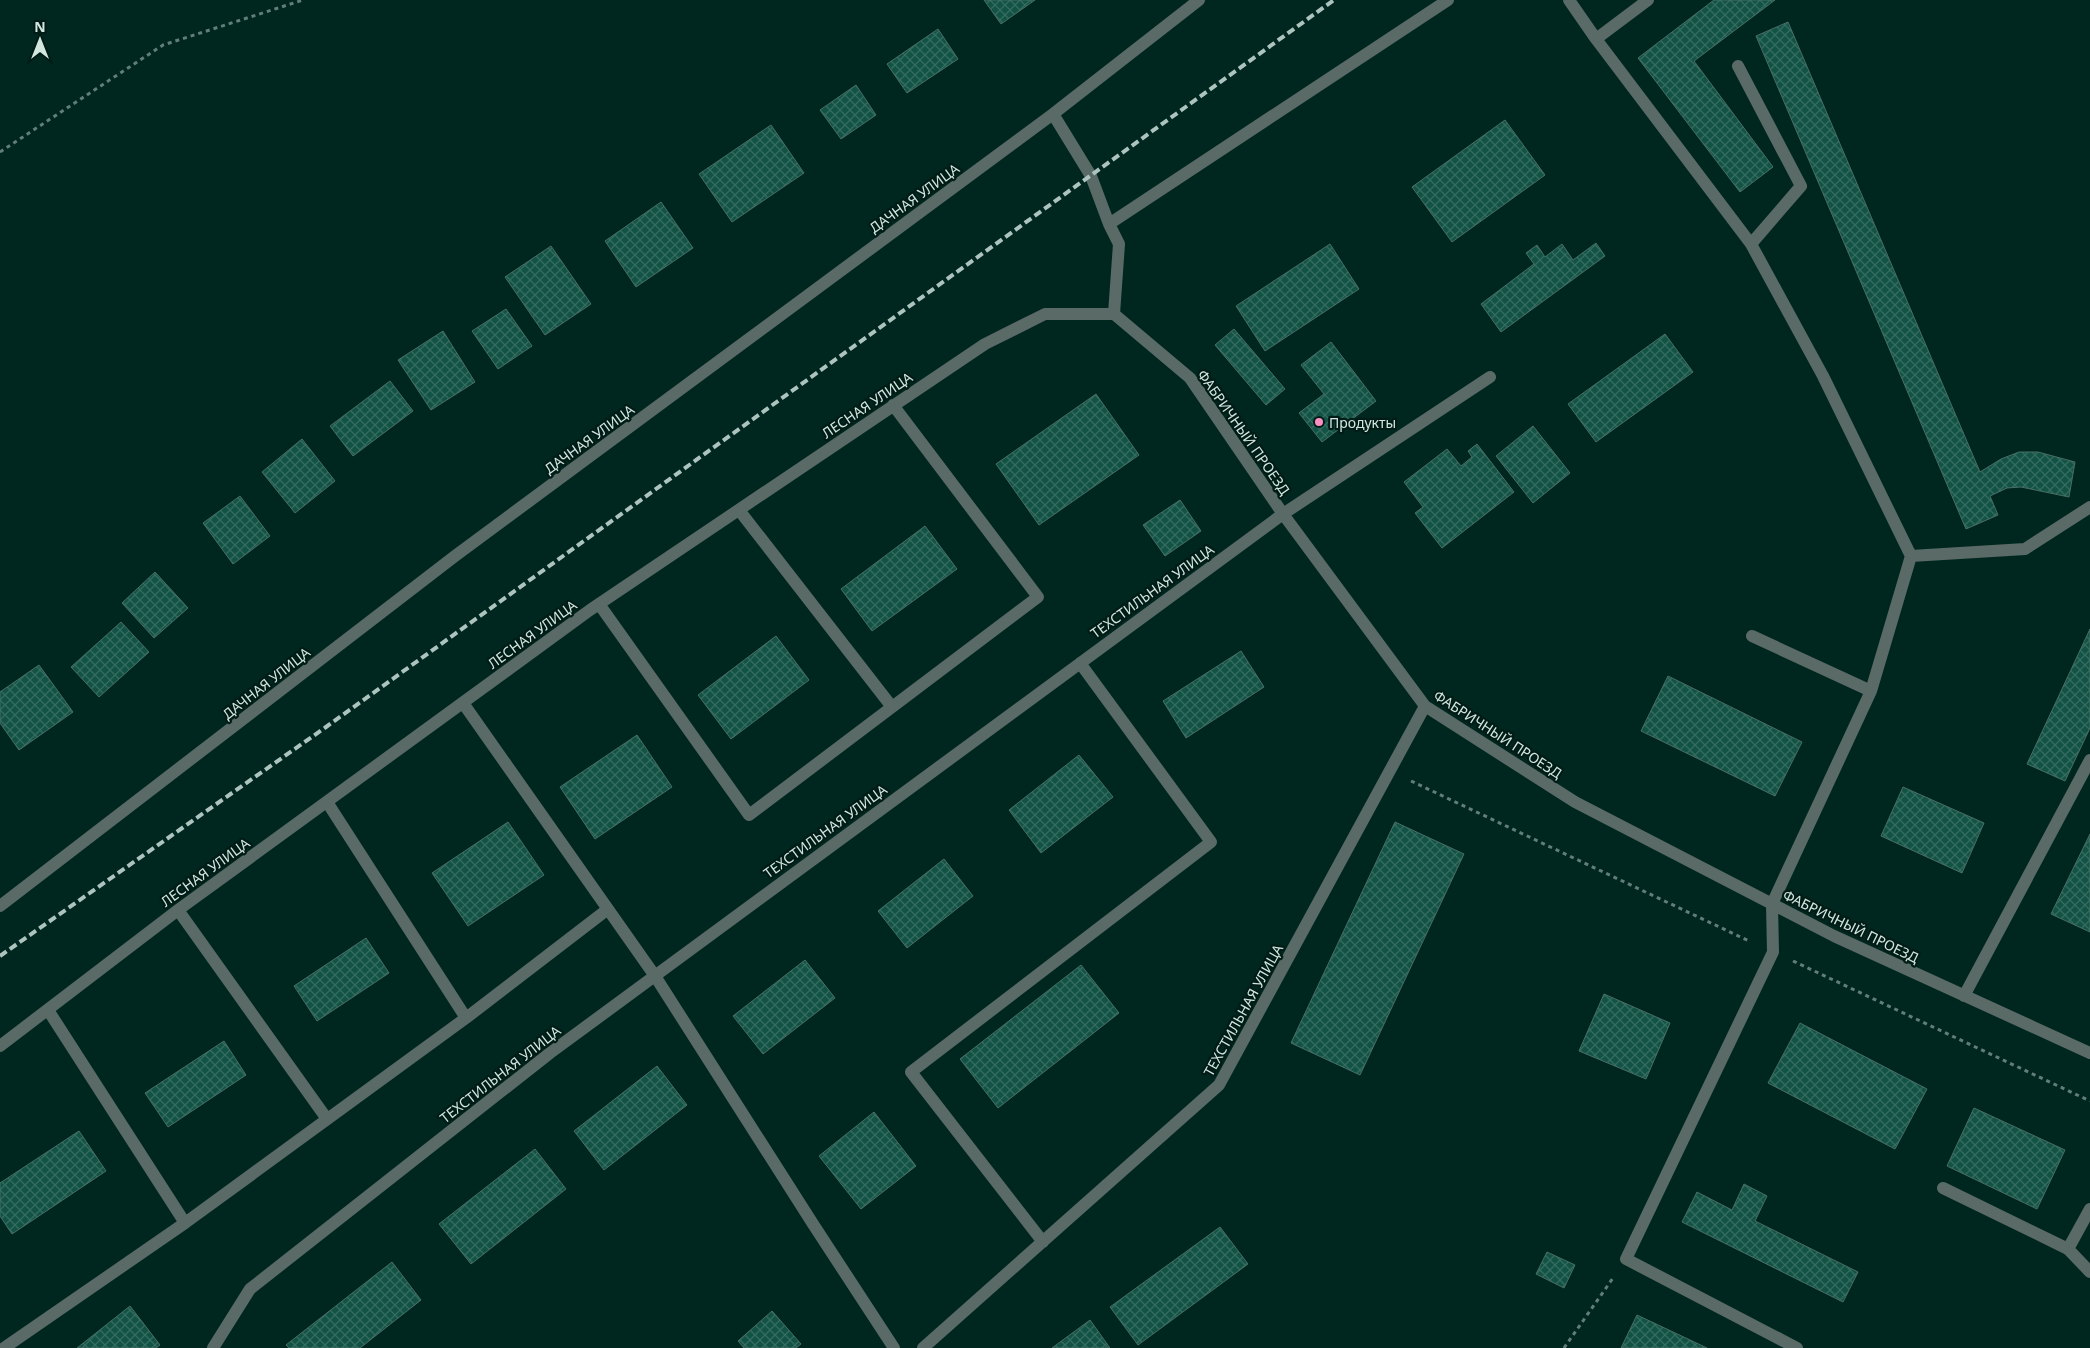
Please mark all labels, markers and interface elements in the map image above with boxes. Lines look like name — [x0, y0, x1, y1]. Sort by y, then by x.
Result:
north arrow — [15, 15, 65, 65]
text: N — [34, 17, 46, 36]
street label: ДАЧНАЯ УЛИЦА — [865, 159, 963, 237]
street label: ФАБРИЧНЫЙ ПРОЕЗД — [1194, 366, 1295, 499]
street label: ЛЕСНАЯ УЛИЦА — [818, 368, 916, 442]
street label: ДАЧНАЯ УЛИЦА — [540, 400, 638, 478]
place label: Продукты — [1329, 413, 1396, 432]
marker: Продукты — [1313, 416, 1325, 428]
street label: ТЕХСТИЛЬНАЯ УЛИЦА — [1087, 540, 1218, 642]
street label: ЛЕСНАЯ УЛИЦА — [484, 595, 580, 673]
street label: ДАЧНАЯ УЛИЦА — [218, 643, 314, 723]
street label: ФАБРИЧНЫЙ ПРОЕЗД — [1430, 685, 1566, 783]
street label: ТЕХСТИЛЬНАЯ УЛИЦА — [760, 780, 891, 882]
street label: ЛЕСНАЯ УЛИЦА — [157, 833, 253, 911]
street label: ФАБРИЧНЫЙ ПРОЕЗД — [1780, 885, 1923, 968]
street label: ТЕХСТИЛЬНАЯ УЛИЦА — [1199, 941, 1287, 1079]
street label: ТЕХСТИЛЬНАЯ УЛИЦА — [436, 1021, 564, 1127]

